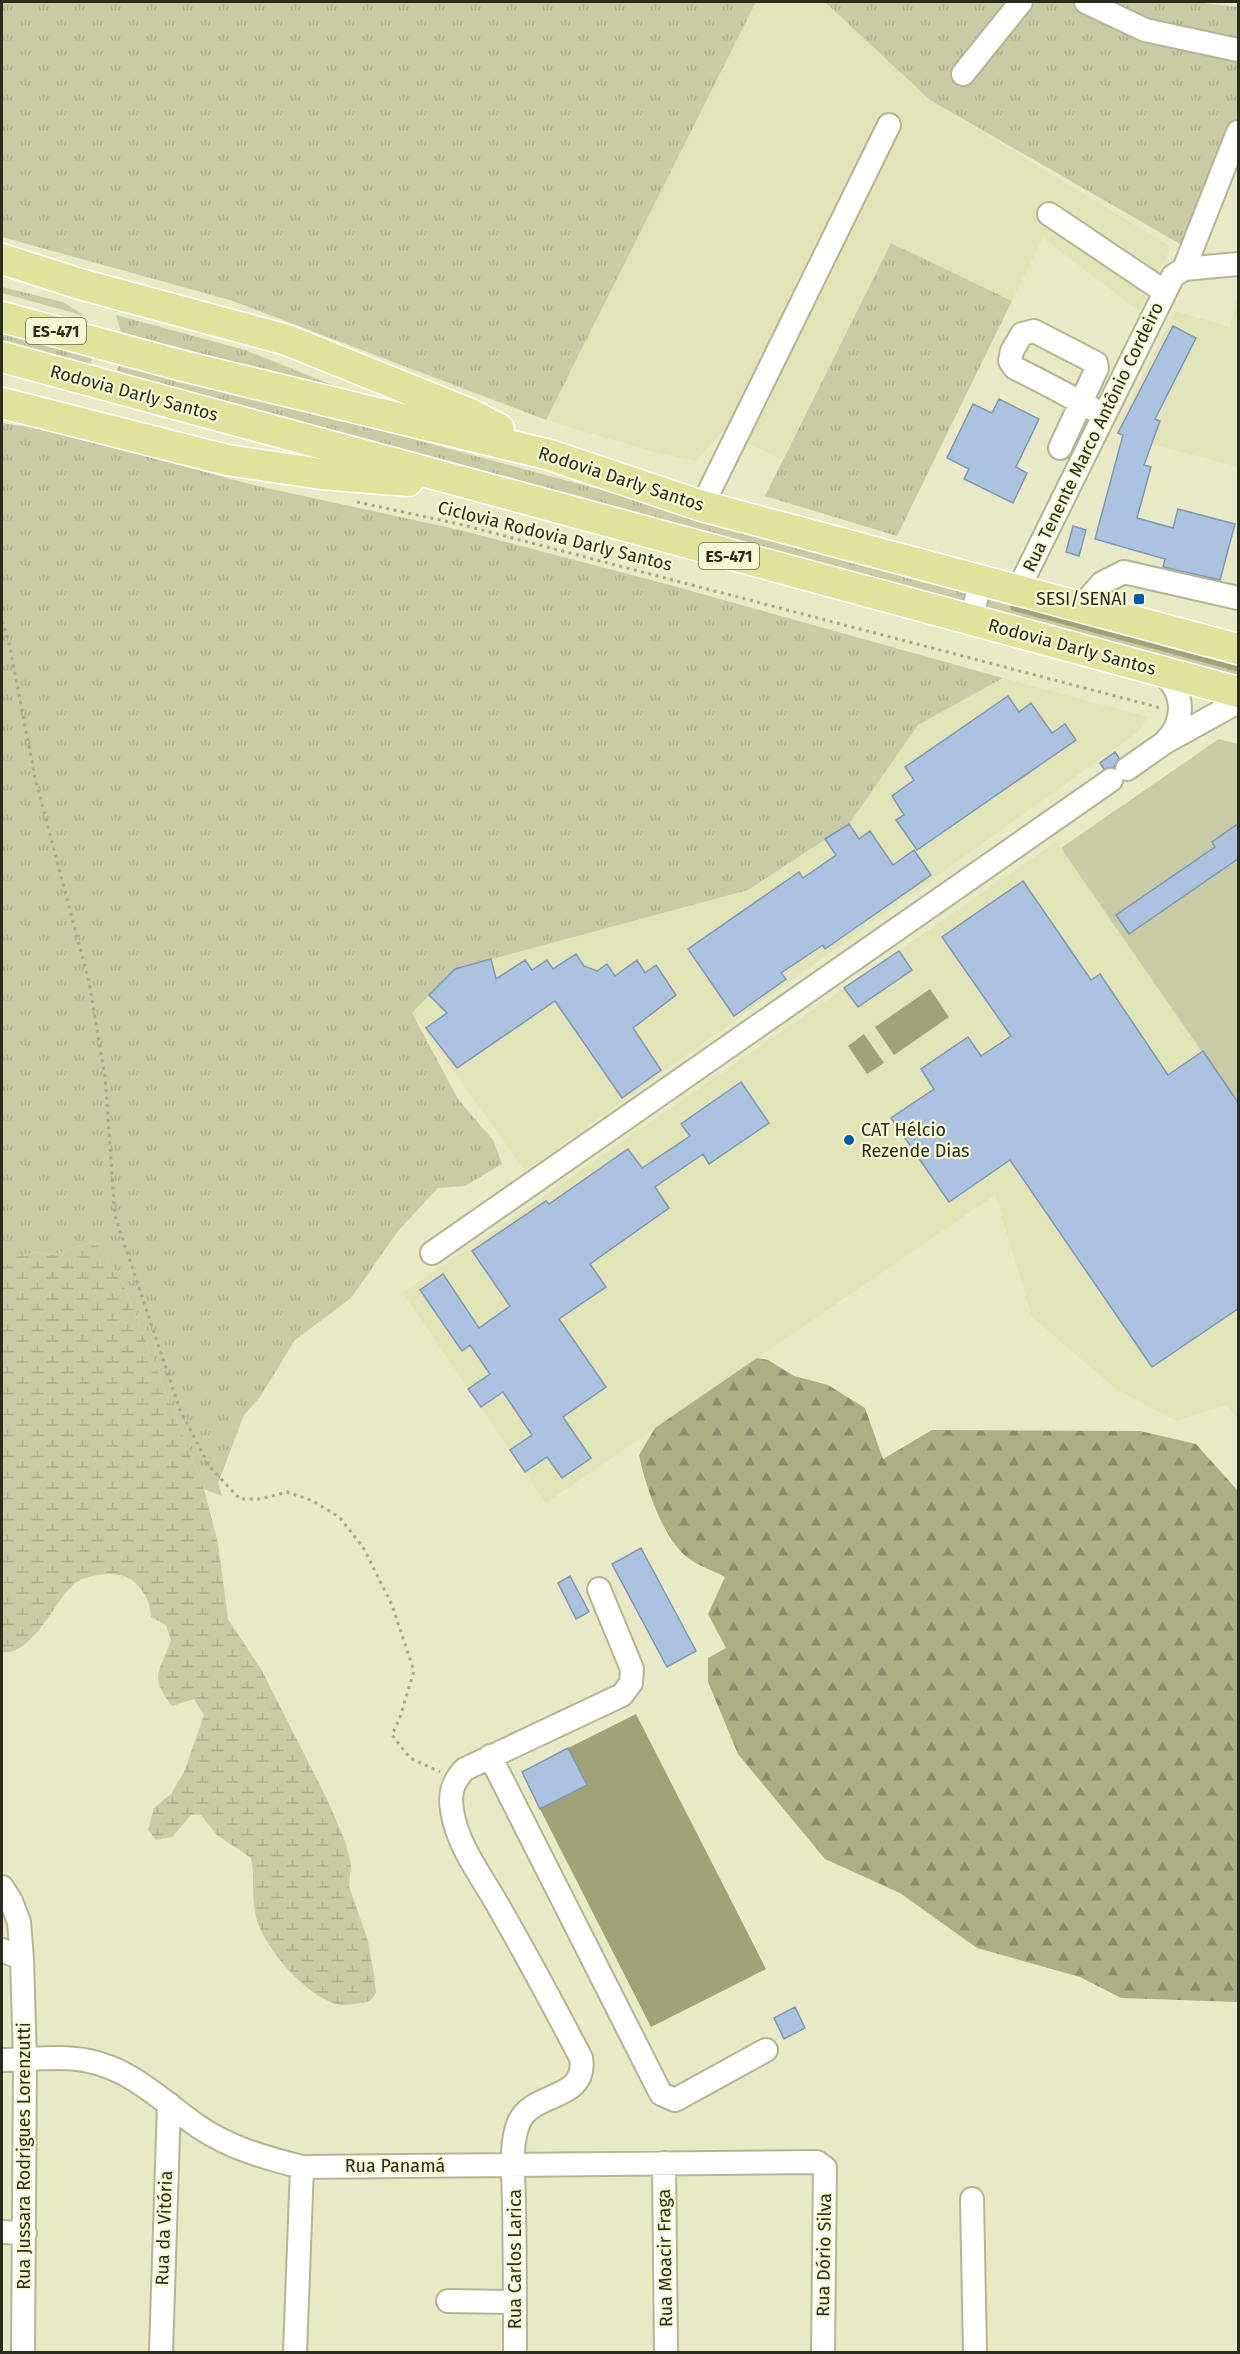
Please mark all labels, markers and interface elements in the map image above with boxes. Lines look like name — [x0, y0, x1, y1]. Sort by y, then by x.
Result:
street label: Rua Tenente Marco Antônio Cordeiro — [1018, 299, 1168, 575]
road number: ES-471 — [26, 318, 86, 344]
street label: Rodovia Darly Santos — [48, 360, 220, 426]
street label: Rodovia Darly Santos — [535, 442, 707, 516]
street label: Ciclovia Rodovia Darly Santos — [435, 496, 675, 576]
road number: ES-471 — [699, 543, 759, 569]
place label: SESI/SENAI — [1036, 588, 1127, 610]
marker: SESI/SENAI — [1132, 592, 1146, 606]
street label: Rodovia Darly Santos — [986, 614, 1158, 680]
place label: CAT Hélcio Rezende Dias — [861, 1119, 969, 1162]
marker: CAT Hélcio Rezende Dias — [842, 1133, 856, 1147]
street label: Rua Jussara Rodrigues Lorenzutti — [13, 2022, 35, 2290]
street label: Rua Panamá — [345, 2155, 445, 2177]
street label: Rua da Vitória — [151, 2170, 177, 2286]
street label: Rua Carlos Larica — [504, 2189, 526, 2329]
street label: Rua Moacir Fraga — [653, 2189, 677, 2327]
street label: Rua Dório Silva — [812, 2193, 836, 2317]

